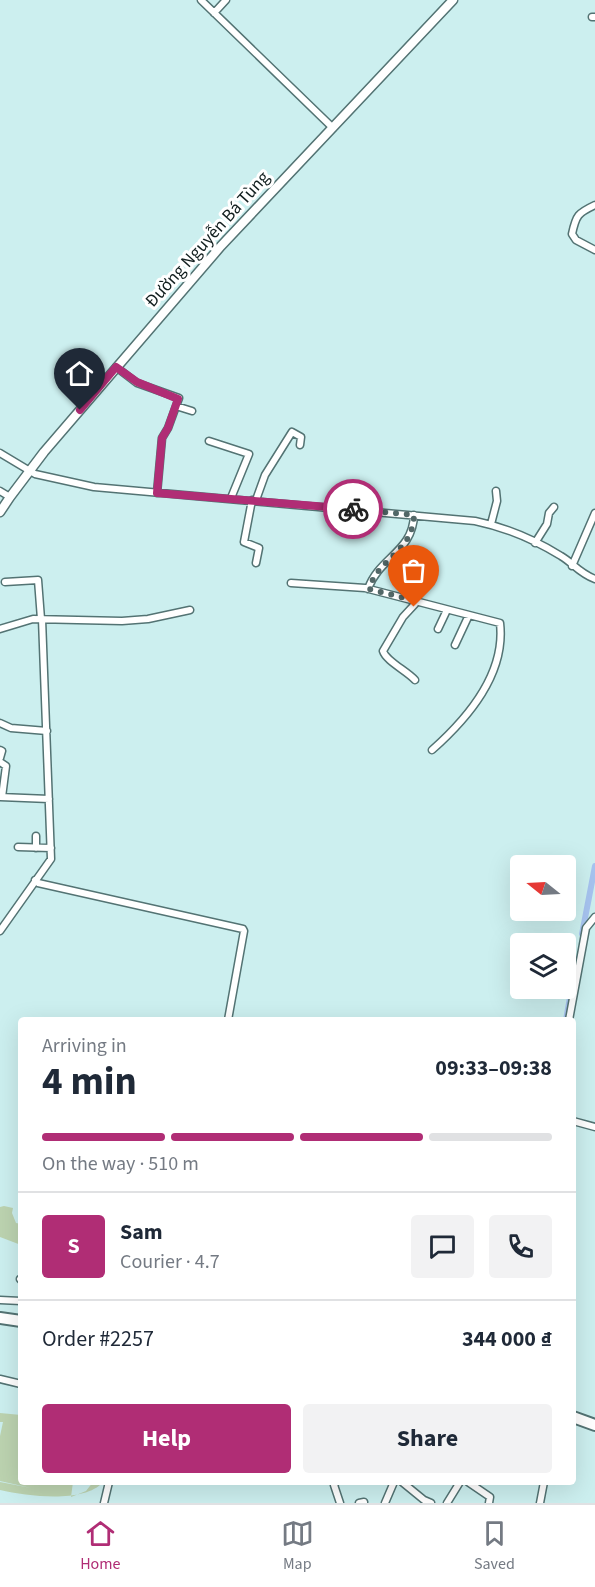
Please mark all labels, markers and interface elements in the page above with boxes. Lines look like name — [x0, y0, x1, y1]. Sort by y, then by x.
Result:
street label: Đường Nguyễn Bá Tùng — [139, 166, 275, 313]
pin — [54, 348, 105, 410]
icon: home — [63, 357, 96, 390]
courier — [323, 479, 383, 539]
icon: bike — [337, 493, 370, 526]
pin — [388, 545, 439, 607]
icon: bag — [397, 554, 430, 587]
north arrow — [510, 855, 576, 921]
map controls — [510, 855, 576, 999]
button: layers — [510, 933, 576, 999]
text: Arriving in — [42, 1032, 127, 1060]
text: 09:33–09:38 — [435, 1052, 552, 1084]
text: 4 min — [42, 1054, 137, 1110]
text: On the way · 510 m — [42, 1150, 199, 1178]
button: chat — [411, 1215, 474, 1278]
button: phone — [489, 1215, 552, 1278]
text: Sam — [120, 1216, 163, 1248]
text: S — [67, 1230, 80, 1262]
text: Courier · 4.7 — [120, 1248, 220, 1276]
text: Order #2257 — [42, 1323, 154, 1355]
text: 344 000 ₫ — [462, 1323, 552, 1355]
button: Help — [42, 1404, 291, 1473]
button: Share — [303, 1404, 552, 1473]
tab: Home — [80, 1517, 120, 1575]
tab: Map — [281, 1517, 314, 1575]
tab: Saved — [474, 1517, 515, 1575]

